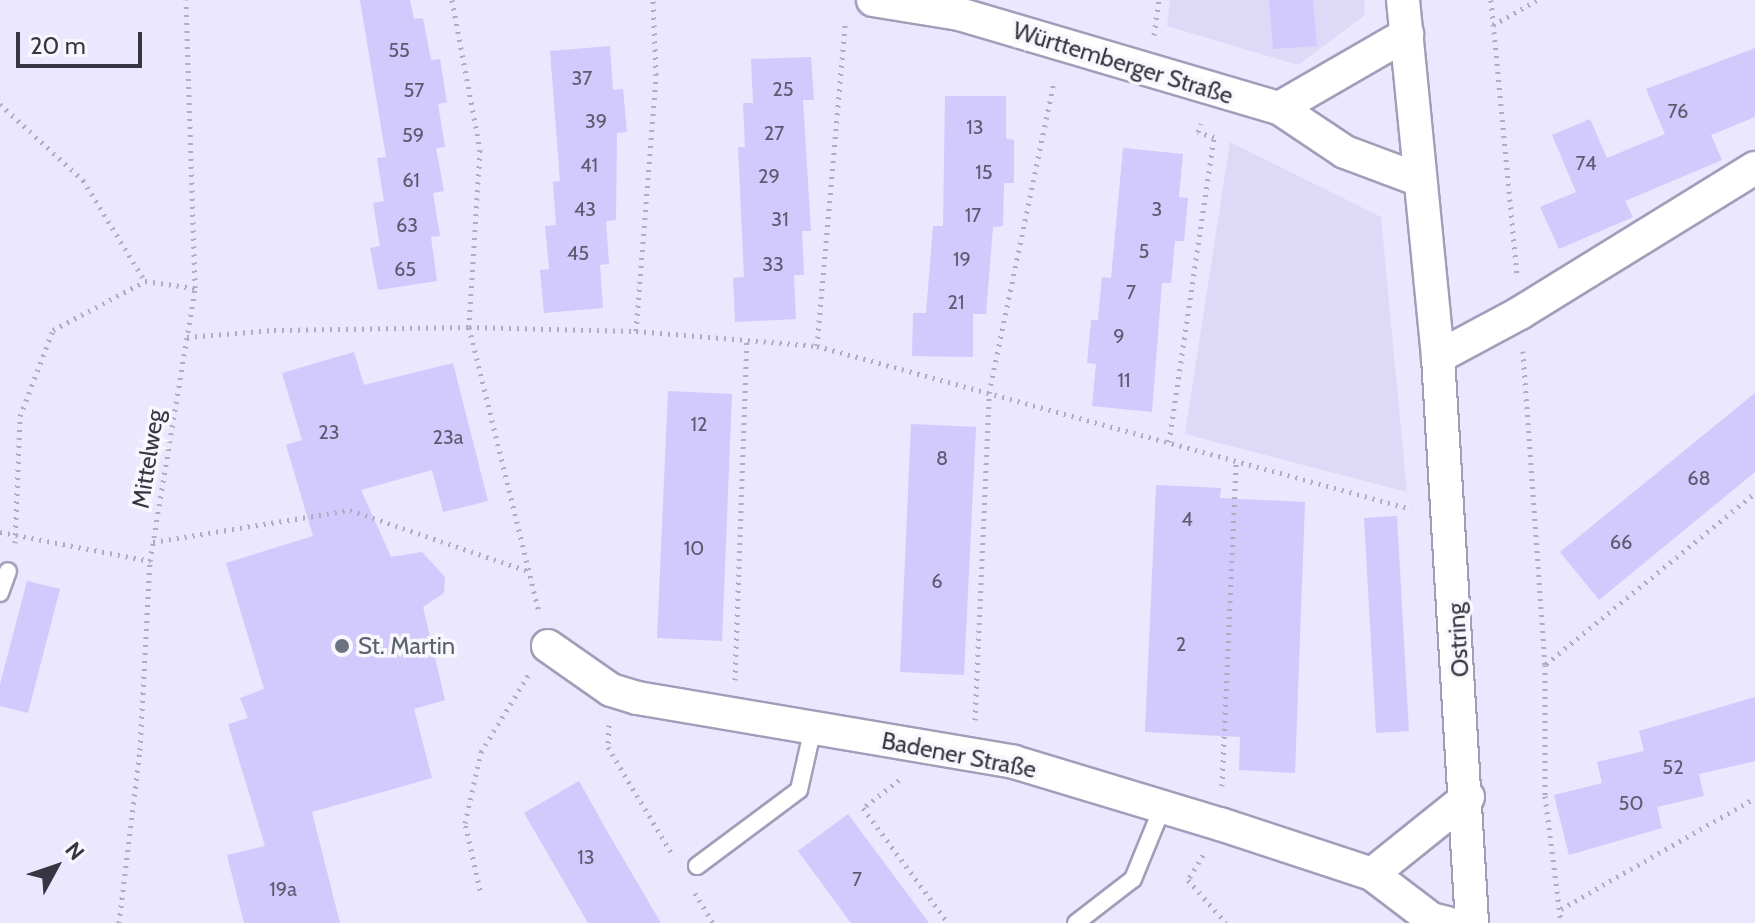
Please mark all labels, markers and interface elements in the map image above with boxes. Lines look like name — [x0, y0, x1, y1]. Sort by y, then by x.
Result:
scale bar — [20, 16, 146, 66]
street label: Württemberger Straße — [1010, 16, 1236, 110]
text: 20 m — [30, 31, 86, 60]
house number: 55 — [388, 38, 410, 62]
house number: 37 — [572, 66, 592, 90]
house number: 25 — [772, 77, 794, 101]
house number: 57 — [404, 78, 424, 102]
house number: 76 — [1668, 99, 1688, 123]
house number: 39 — [585, 109, 607, 133]
house number: 13 — [966, 115, 984, 139]
house number: 27 — [764, 121, 784, 145]
house number: 59 — [402, 123, 424, 147]
house number: 74 — [1576, 151, 1596, 175]
house number: 41 — [580, 153, 598, 177]
house number: 15 — [975, 160, 993, 184]
house number: 29 — [758, 164, 780, 188]
house number: 61 — [402, 168, 420, 192]
house number: 43 — [574, 197, 596, 221]
house number: 3 — [1152, 197, 1162, 221]
house number: 17 — [965, 203, 981, 227]
house number: 31 — [771, 207, 789, 231]
house number: 63 — [396, 213, 418, 237]
house number: 5 — [1139, 239, 1149, 263]
house number: 45 — [567, 241, 589, 265]
house number: 19 — [953, 247, 971, 271]
house number: 33 — [762, 252, 784, 276]
house number: 65 — [394, 257, 416, 281]
house number: 7 — [1126, 280, 1136, 304]
house number: 21 — [948, 290, 964, 314]
house number: 9 — [1113, 324, 1125, 348]
house number: 11 — [1117, 368, 1131, 392]
street label: Mittelweg — [126, 407, 170, 511]
house number: 12 — [691, 412, 707, 436]
house number: 23 — [318, 420, 340, 444]
house number: 23a — [433, 425, 463, 449]
house number: 8 — [936, 446, 948, 470]
house number: 68 — [1687, 466, 1711, 490]
house number: 4 — [1181, 507, 1193, 531]
house number: 66 — [1610, 530, 1632, 554]
house number: 10 — [684, 536, 704, 560]
house number: 6 — [931, 569, 943, 593]
street label: Ostring — [1441, 602, 1475, 678]
place label: St. Martin — [358, 632, 455, 660]
house number: 2 — [1176, 632, 1186, 656]
marker: St. Martin — [333, 637, 351, 655]
street label: Badener Straße — [879, 726, 1039, 784]
house number: 52 — [1662, 755, 1684, 779]
house number: 50 — [1619, 791, 1643, 815]
north arrow — [16, 827, 96, 907]
text: N — [59, 837, 90, 866]
house number: 13 — [577, 845, 595, 869]
house number: 7 — [852, 867, 862, 891]
house number: 19a — [269, 877, 297, 901]

